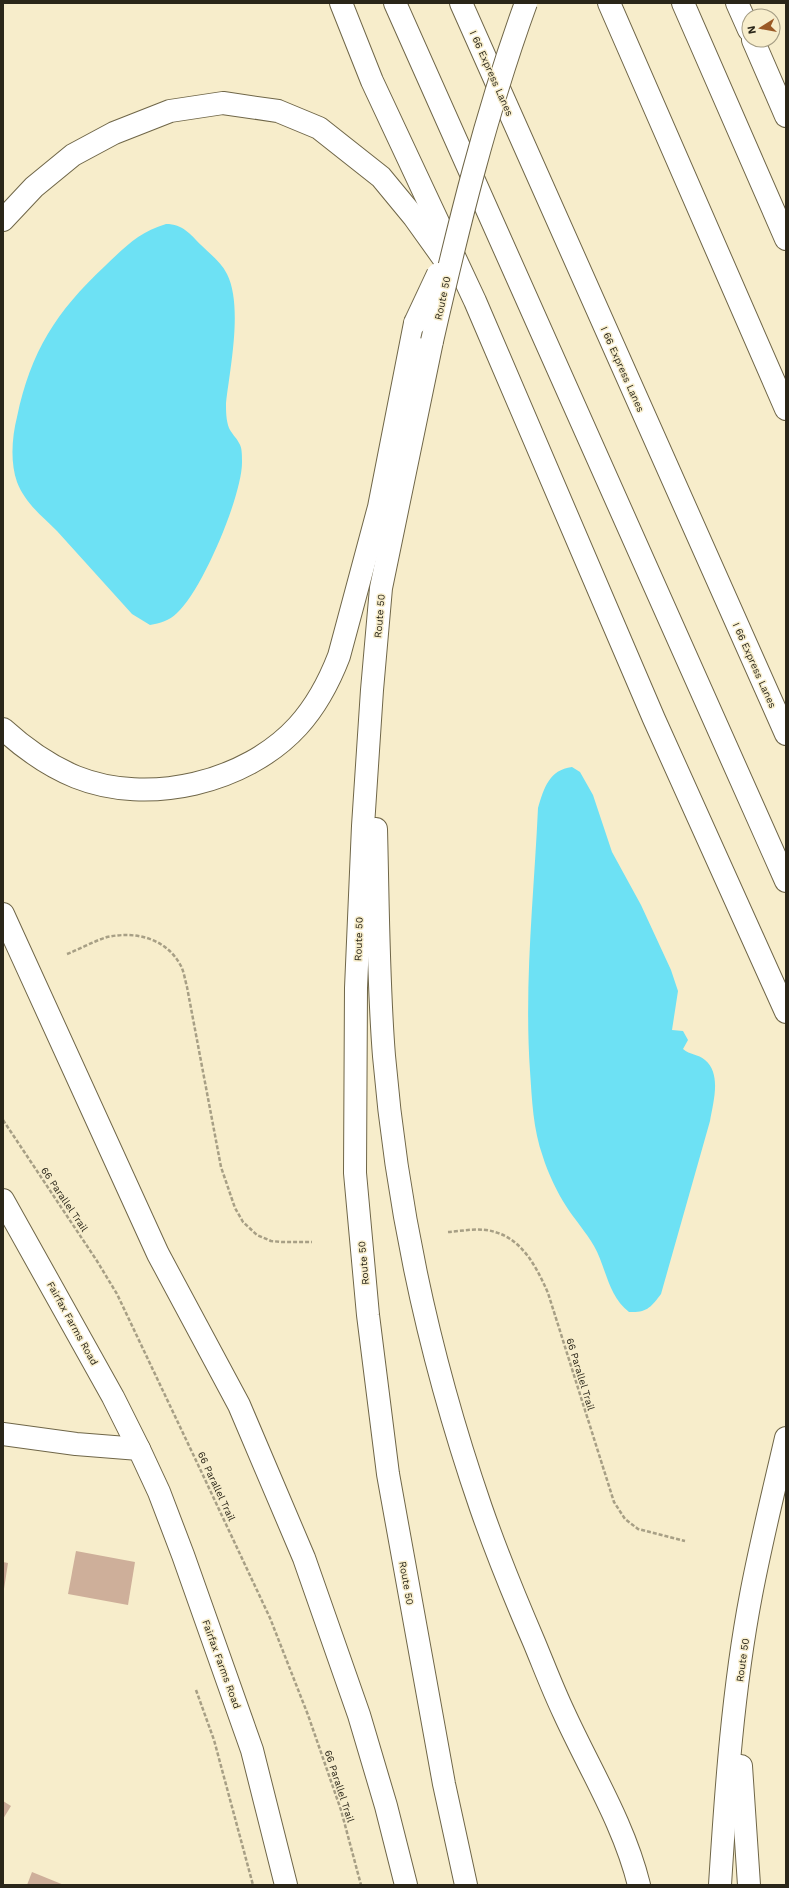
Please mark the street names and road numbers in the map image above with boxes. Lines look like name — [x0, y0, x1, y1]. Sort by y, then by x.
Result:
street label: I 66 Express Lanes — [468, 29, 515, 118]
street label: Route 50 — [433, 275, 452, 321]
street label: I 66 Express Lanes — [599, 325, 646, 414]
street label: Route 50 — [372, 594, 387, 638]
street label: I 66 Express Lanes — [731, 621, 778, 710]
street label: Route 50 — [352, 917, 365, 961]
street label: 66 Parallel Trail — [39, 1165, 90, 1234]
street label: Route 50 — [356, 1241, 371, 1285]
street label: Fairfax Farms Road — [45, 1280, 100, 1367]
street label: 66 Parallel Trail — [564, 1337, 597, 1412]
street label: 66 Parallel Trail — [196, 1450, 237, 1523]
street label: Route 50 — [397, 1560, 416, 1606]
street label: Fairfax Farms Road — [200, 1618, 243, 1710]
street label: Route 50 — [734, 1637, 751, 1683]
street label: 66 Parallel Trail — [323, 1749, 356, 1824]

